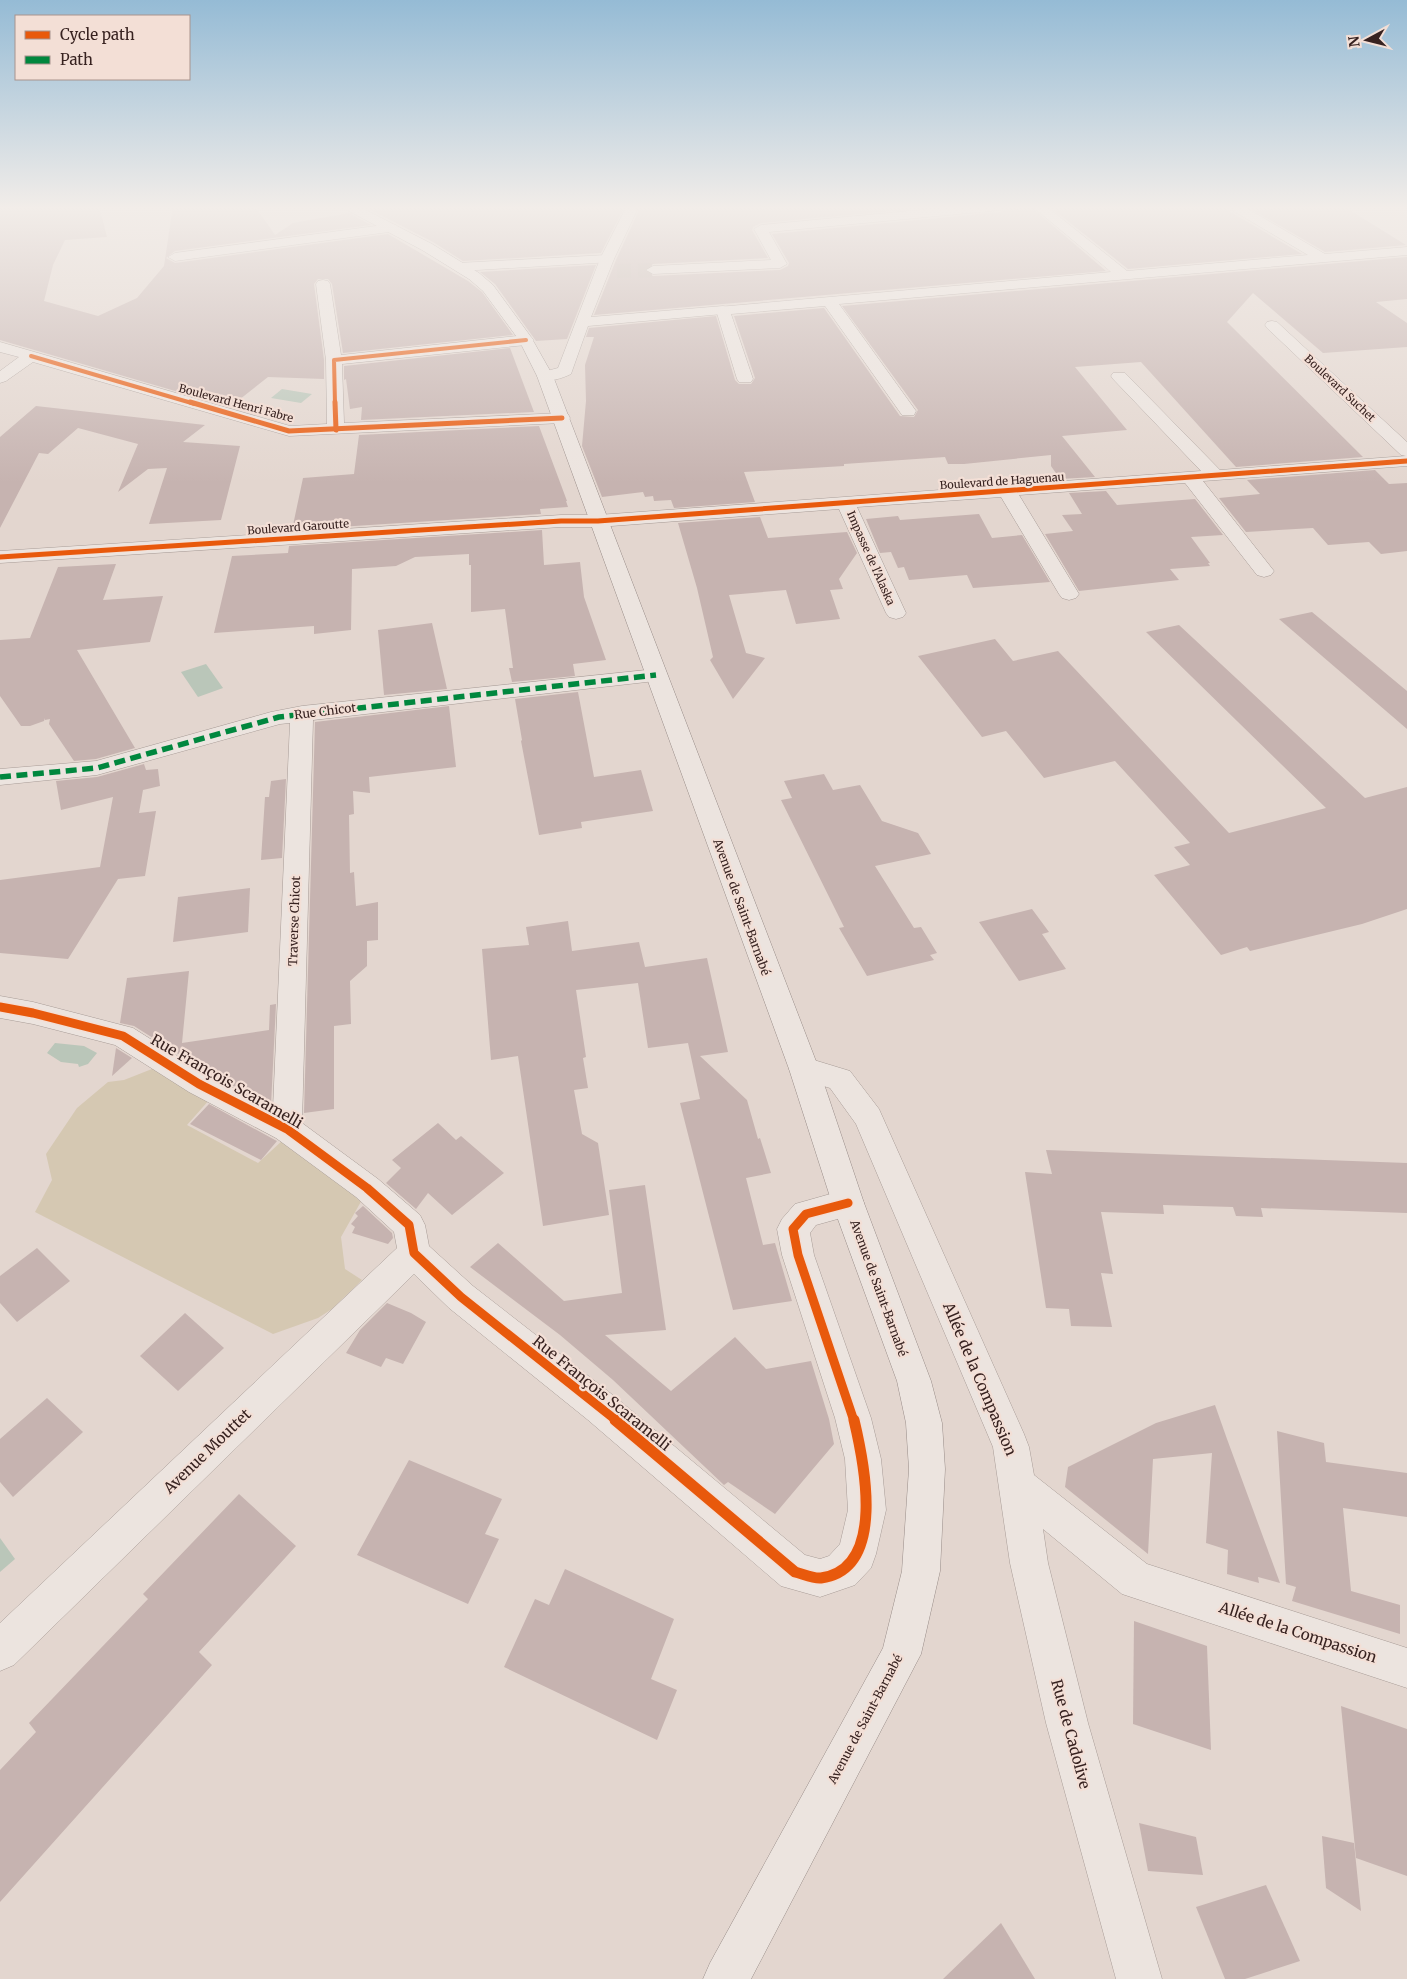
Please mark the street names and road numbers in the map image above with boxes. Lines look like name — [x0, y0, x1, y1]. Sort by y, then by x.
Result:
street label: Boulevard Suchet — [1302, 351, 1379, 425]
street label: Boulevard Henri Fabre — [177, 381, 295, 425]
street label: Boulevard de Haguenau — [939, 470, 1065, 492]
street label: Impasse de l'Alaska — [844, 509, 898, 607]
street label: Boulevard Garoutte — [247, 516, 350, 538]
street label: Rue Chicot — [293, 700, 357, 722]
street label: Avenue de Saint-Barnabé — [710, 836, 774, 977]
street label: Traverse Chicot — [285, 875, 303, 966]
street label: Rue François Scaramelli — [148, 1030, 306, 1132]
street label: Avenue de Saint-Barnabé — [847, 1217, 911, 1358]
street label: Allée de la Compassion — [939, 1299, 1021, 1459]
street label: Rue François Scaramelli — [529, 1331, 675, 1455]
street label: Avenue Mouttet — [159, 1404, 255, 1498]
street label: Allée de la Compassion — [1216, 1597, 1379, 1667]
street label: Avenue de Saint-Barnabé — [824, 1652, 905, 1787]
street label: Rue de Cadolive — [1047, 1677, 1095, 1791]

